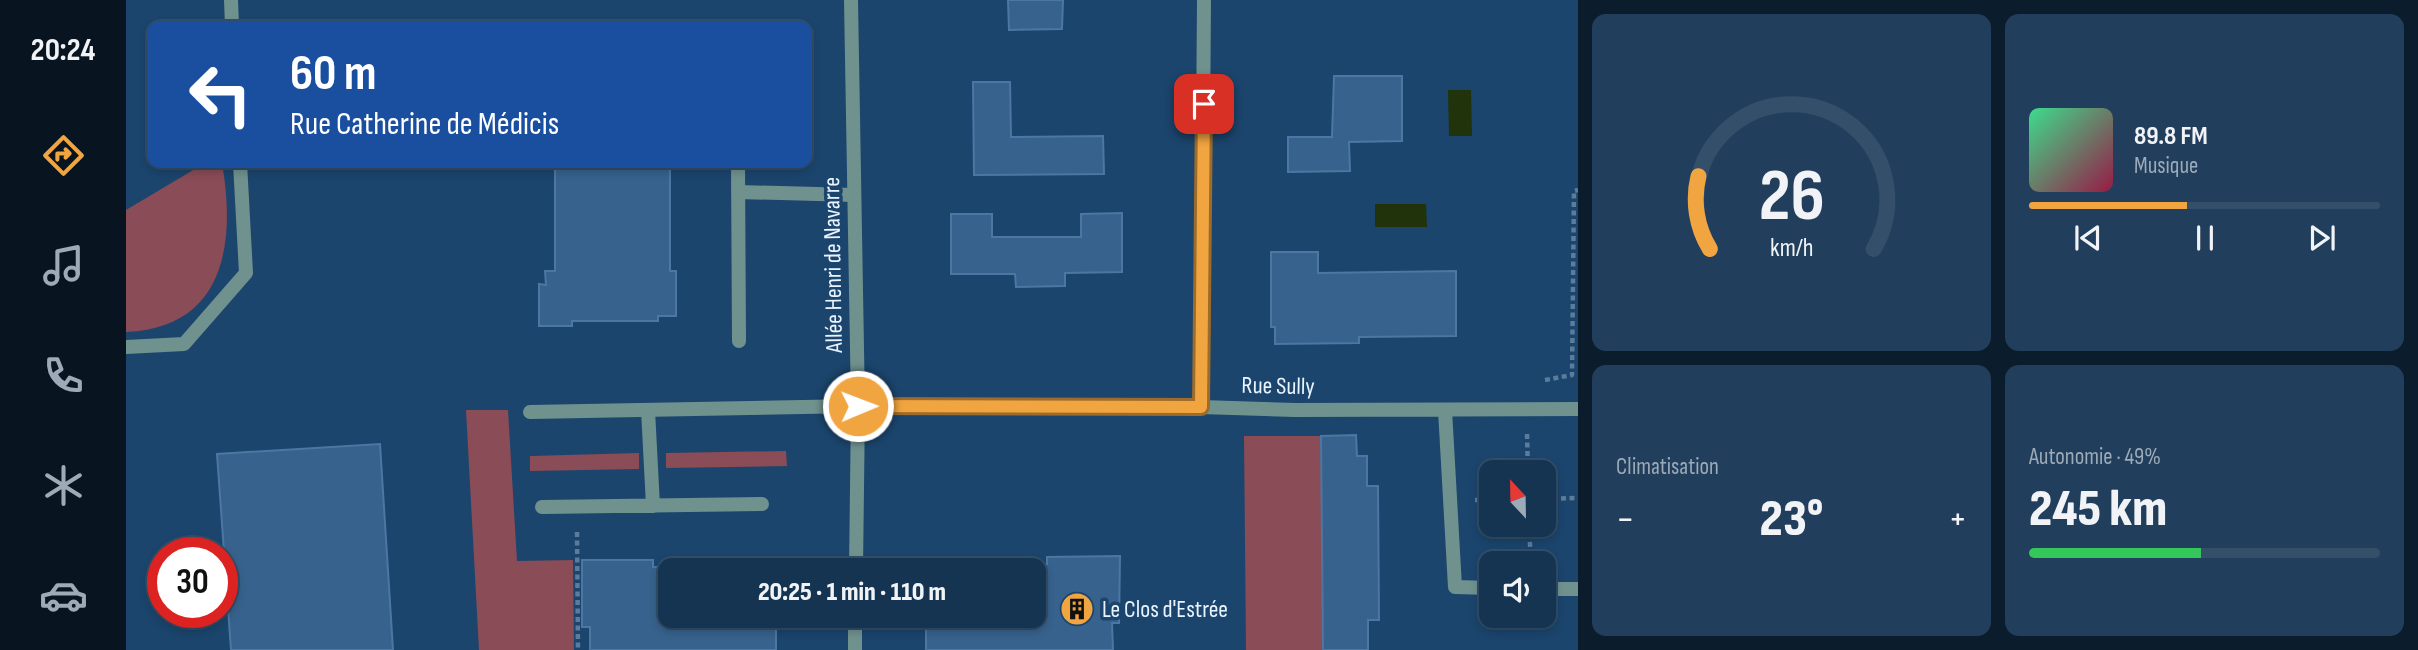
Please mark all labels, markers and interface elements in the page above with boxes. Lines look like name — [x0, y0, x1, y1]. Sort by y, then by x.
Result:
text: 20:24 — [31, 31, 95, 70]
text: 60 m — [290, 45, 377, 104]
icon: left — [175, 49, 266, 140]
pin — [1174, 74, 1234, 134]
icon: arrive — [1185, 85, 1223, 123]
text: Rue Catherine de Médicis — [290, 105, 559, 144]
text: 89.8 FM — [2134, 121, 2208, 152]
icon: directions — [39, 131, 88, 180]
text: Musique — [2134, 152, 2198, 180]
text: 26 — [1758, 153, 1825, 241]
street label: Allée Henri de Navarre — [817, 177, 849, 354]
icon: previous — [2069, 219, 2107, 257]
icon: pause — [2186, 219, 2224, 257]
icon: next — [2303, 219, 2341, 257]
text: km/h — [1770, 233, 1813, 264]
icon: music — [39, 241, 88, 290]
icon: phone — [39, 351, 88, 400]
position arrow — [821, 369, 895, 443]
street label: Rue Sully — [1241, 371, 1315, 401]
text: Autonomie · 49% — [2029, 443, 2161, 471]
text: Climatisation — [1616, 453, 1719, 481]
north arrow — [1479, 460, 1556, 537]
map controls — [1479, 460, 1556, 628]
icon: climate — [39, 461, 88, 510]
text: 245 km — [2029, 478, 2167, 541]
text: 23° — [1759, 488, 1824, 551]
text: − — [1616, 497, 1635, 542]
text: + — [1948, 497, 1967, 542]
speed limit sign: 30 — [147, 537, 238, 628]
button: sound — [1479, 551, 1556, 628]
icon: car — [39, 571, 88, 620]
text: 20:25 · 1 min · 110 m — [758, 577, 946, 608]
building icon: Le Clos d'Estrée — [1058, 590, 1096, 628]
place label: Le Clos d'Estrée — [1102, 595, 1228, 624]

